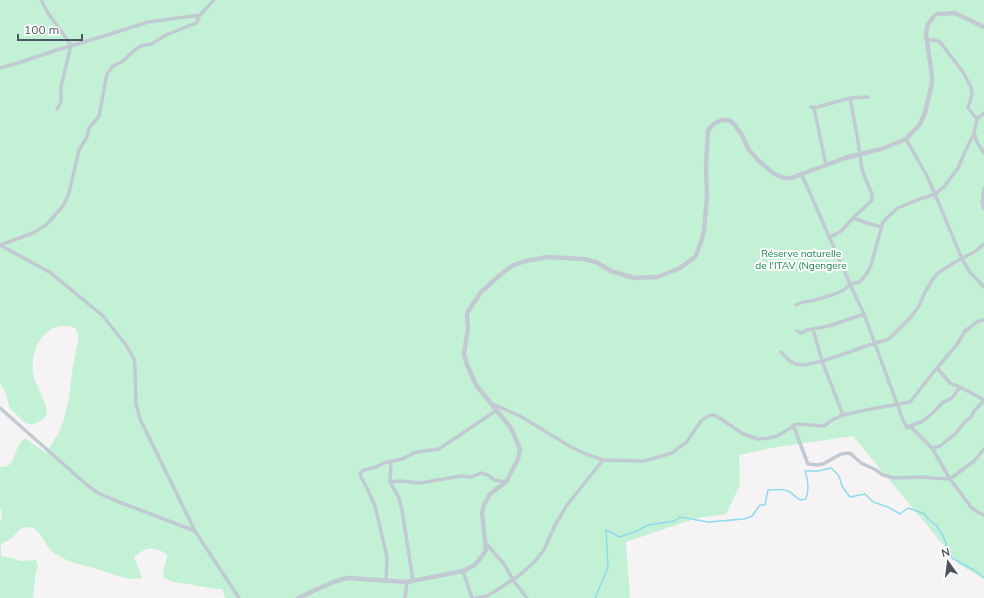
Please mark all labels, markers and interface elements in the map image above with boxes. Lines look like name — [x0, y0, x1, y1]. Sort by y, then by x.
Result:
scale bar — [18, 16, 82, 42]
text: 100 m — [24, 22, 59, 37]
park label: Réserve naturelle de l'ITAV (Ngengere — [755, 247, 847, 272]
north arrow — [928, 542, 968, 582]
text: N — [940, 544, 951, 560]

